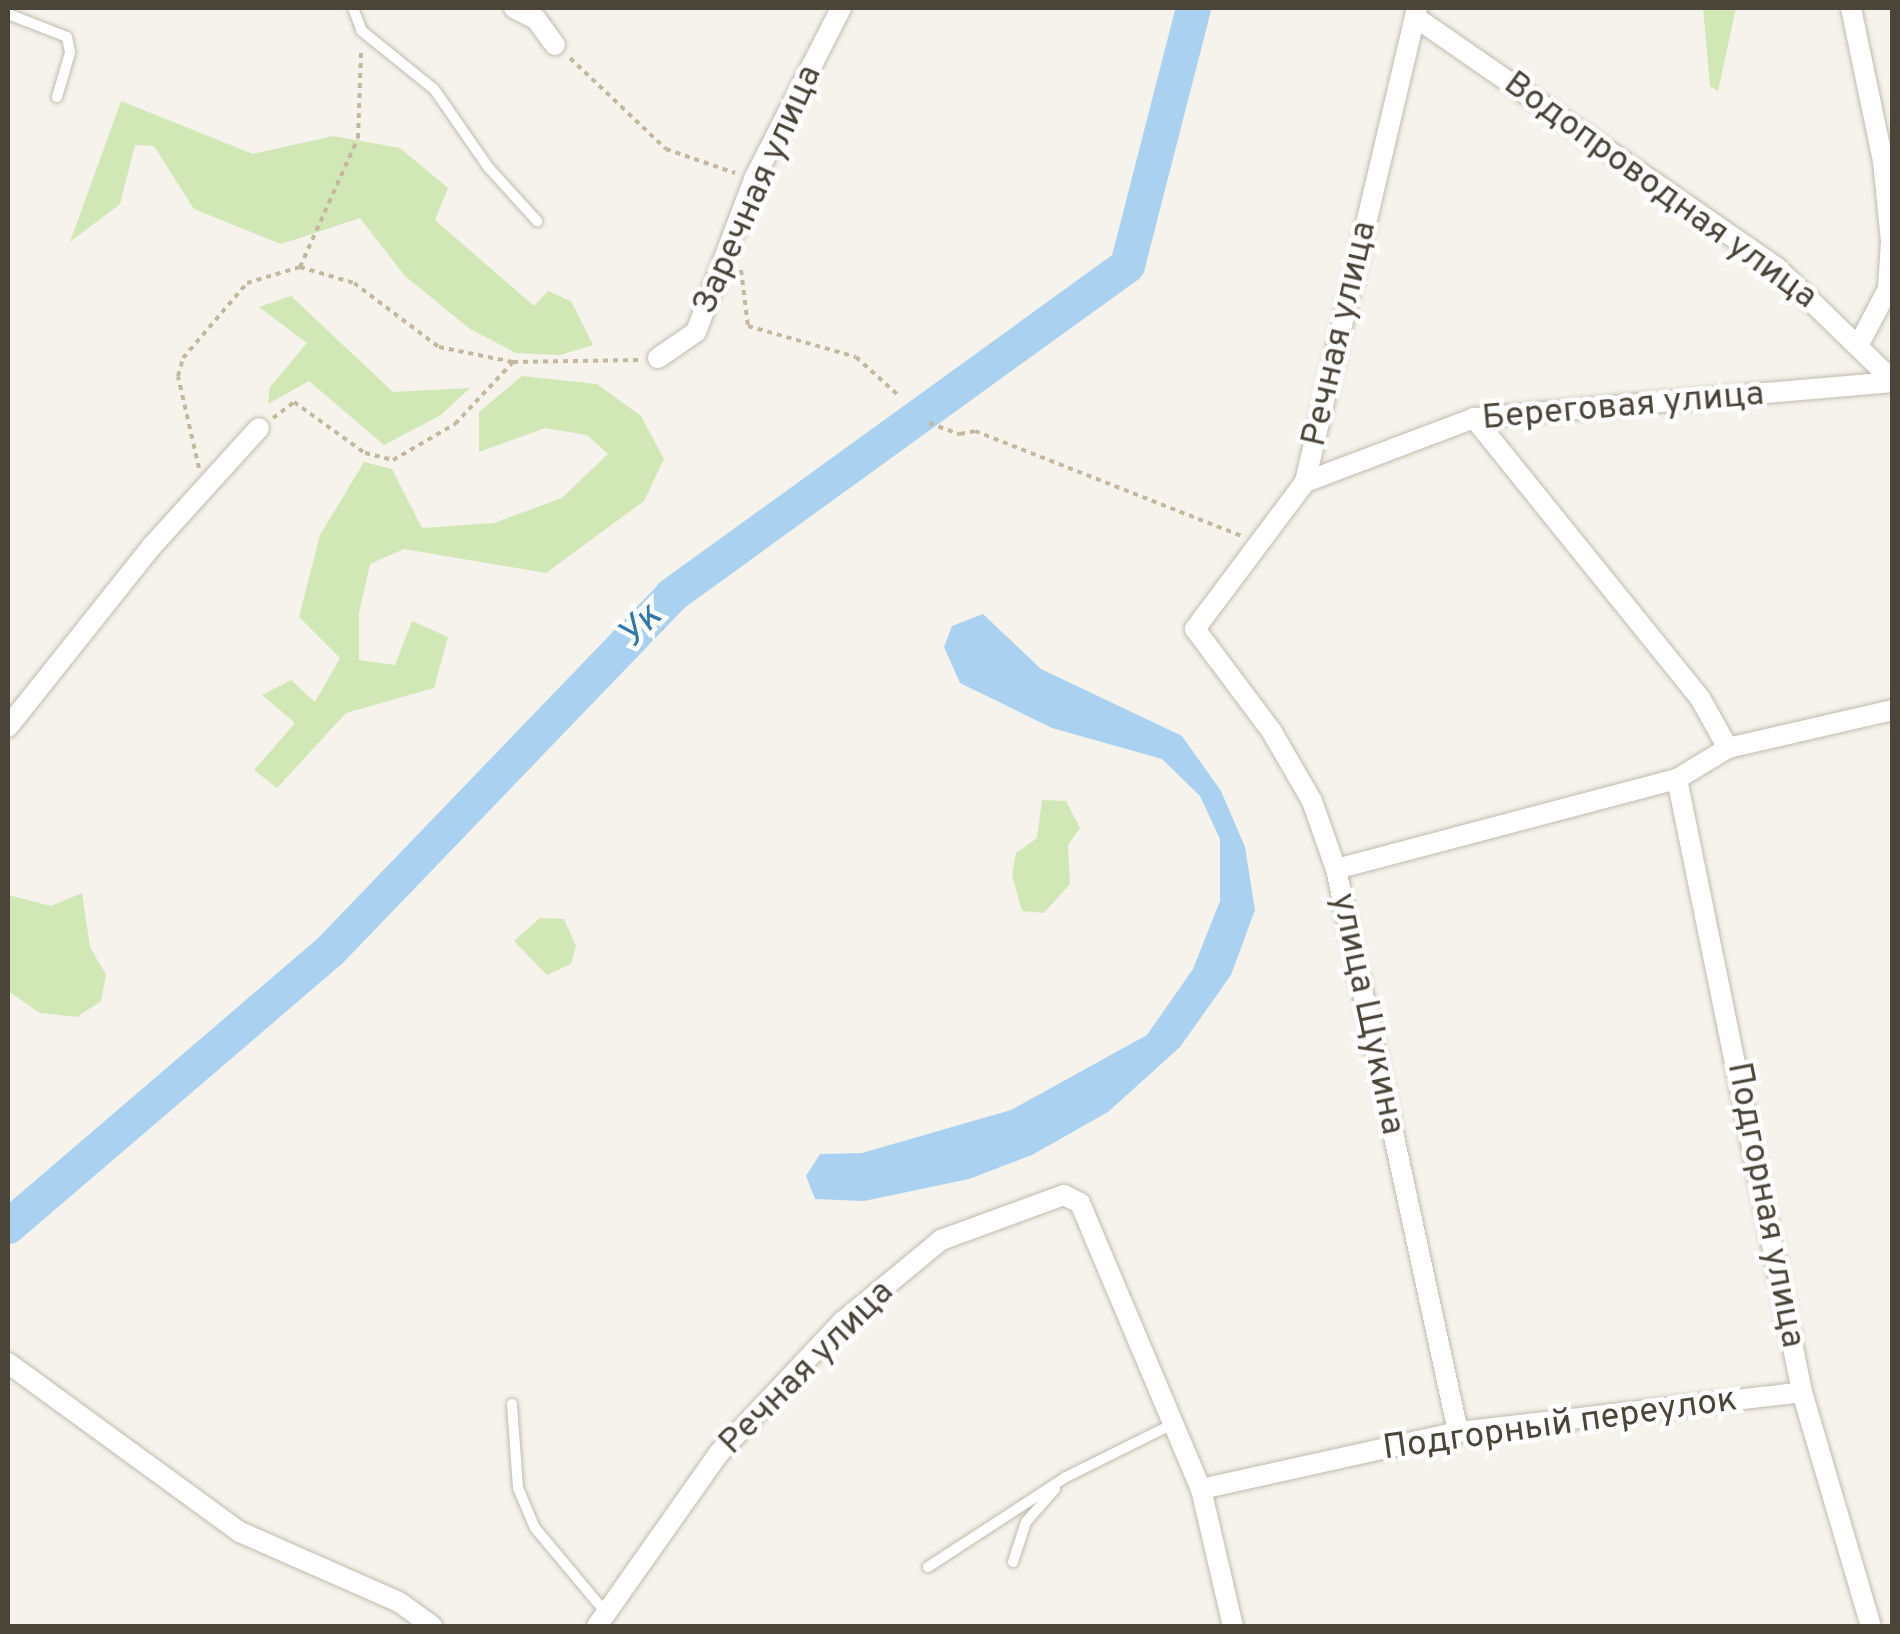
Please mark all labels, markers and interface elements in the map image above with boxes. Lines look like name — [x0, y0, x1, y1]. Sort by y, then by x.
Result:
street label: Заречная улица — [684, 59, 832, 321]
street label: Водопроводная улица — [1495, 63, 1825, 319]
street label: Речная улица — [1294, 217, 1386, 451]
street label: Береговая улица — [1480, 374, 1766, 440]
water label: Ук — [609, 595, 673, 659]
street label: улица Щукина — [1321, 889, 1413, 1139]
street label: Подгорная улица — [1717, 1059, 1813, 1351]
street label: Речная улица — [711, 1272, 903, 1464]
street label: Подгорный переулок — [1380, 1379, 1740, 1471]

